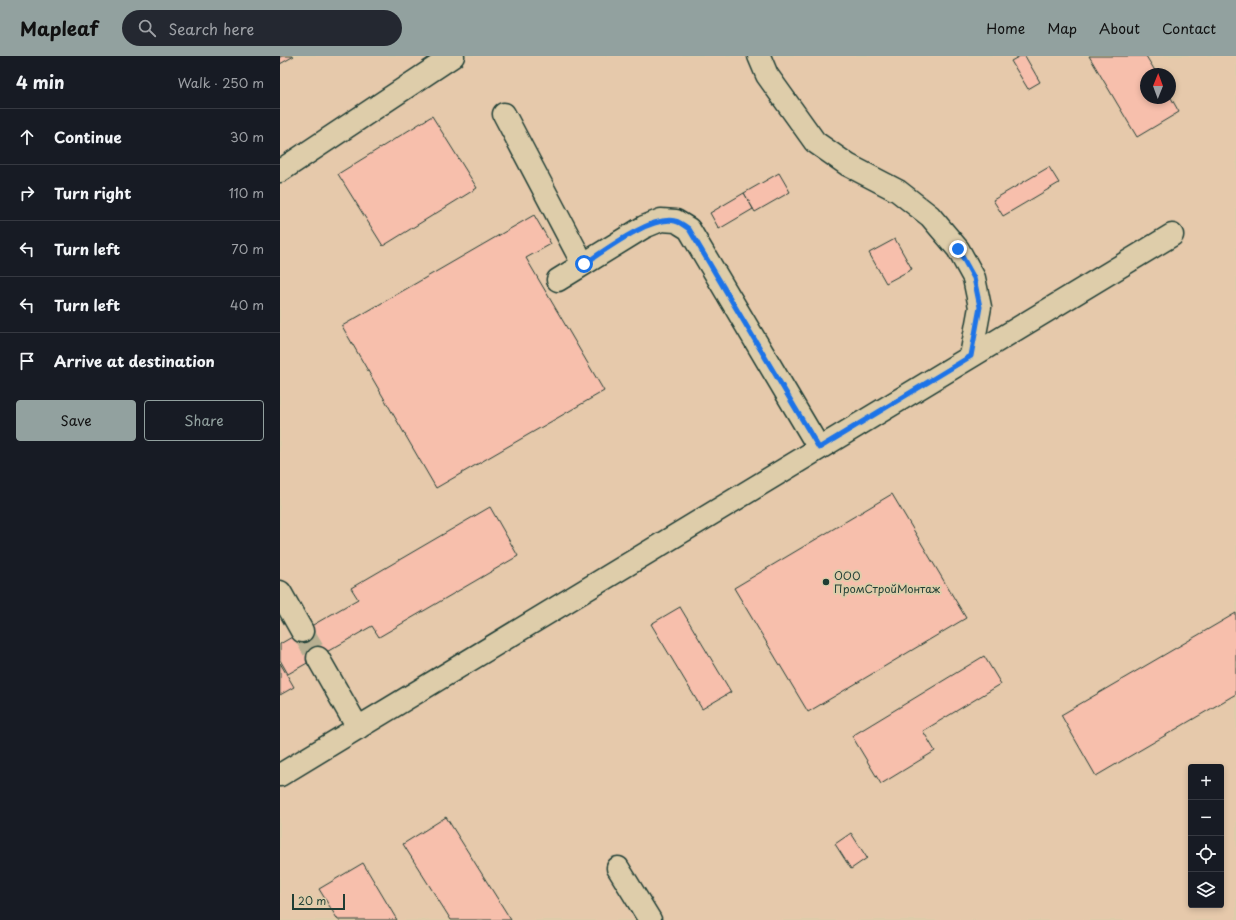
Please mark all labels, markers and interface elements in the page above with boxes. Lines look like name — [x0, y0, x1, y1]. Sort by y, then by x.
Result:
search box — [122, 10, 402, 46]
text: Mapleaf — [20, 14, 98, 42]
icon: search — [136, 17, 158, 39]
text: Search here — [168, 17, 254, 40]
text: Home — [986, 18, 1025, 39]
text: Map — [1047, 18, 1077, 39]
text: About — [1099, 18, 1140, 39]
text: Contact — [1162, 18, 1216, 39]
north arrow — [1140, 68, 1176, 104]
text: 4 min — [16, 69, 64, 95]
text: Walk · 250 m — [178, 73, 264, 92]
text: Continue — [54, 125, 122, 148]
icon: ahead — [16, 126, 38, 148]
text: 30 m — [230, 127, 264, 146]
text: Turn right — [54, 181, 131, 204]
icon: right — [16, 182, 38, 204]
text: 110 m — [229, 183, 264, 202]
text: Turn left — [54, 237, 120, 260]
icon: left — [16, 238, 38, 260]
text: 70 m — [231, 239, 264, 258]
route end — [949, 240, 967, 258]
route start — [575, 255, 593, 273]
text: Turn left — [54, 293, 120, 316]
icon: left — [16, 294, 38, 316]
text: 40 m — [230, 295, 264, 314]
text: Arrive at destination — [54, 349, 215, 372]
icon: arrive — [16, 350, 38, 372]
button: Save — [16, 400, 136, 441]
button: Share — [144, 400, 264, 441]
place label: ООО ПромСтройМонтаж — [834, 567, 940, 597]
marker: ООО ПромСтройМонтаж — [821, 577, 831, 587]
map controls — [1188, 764, 1224, 908]
button: + — [1188, 764, 1224, 800]
button: − — [1188, 800, 1224, 836]
button: locate — [1188, 836, 1224, 872]
button: layers — [1188, 872, 1224, 908]
scale bar — [292, 892, 345, 911]
text: 20 m — [298, 892, 326, 909]

